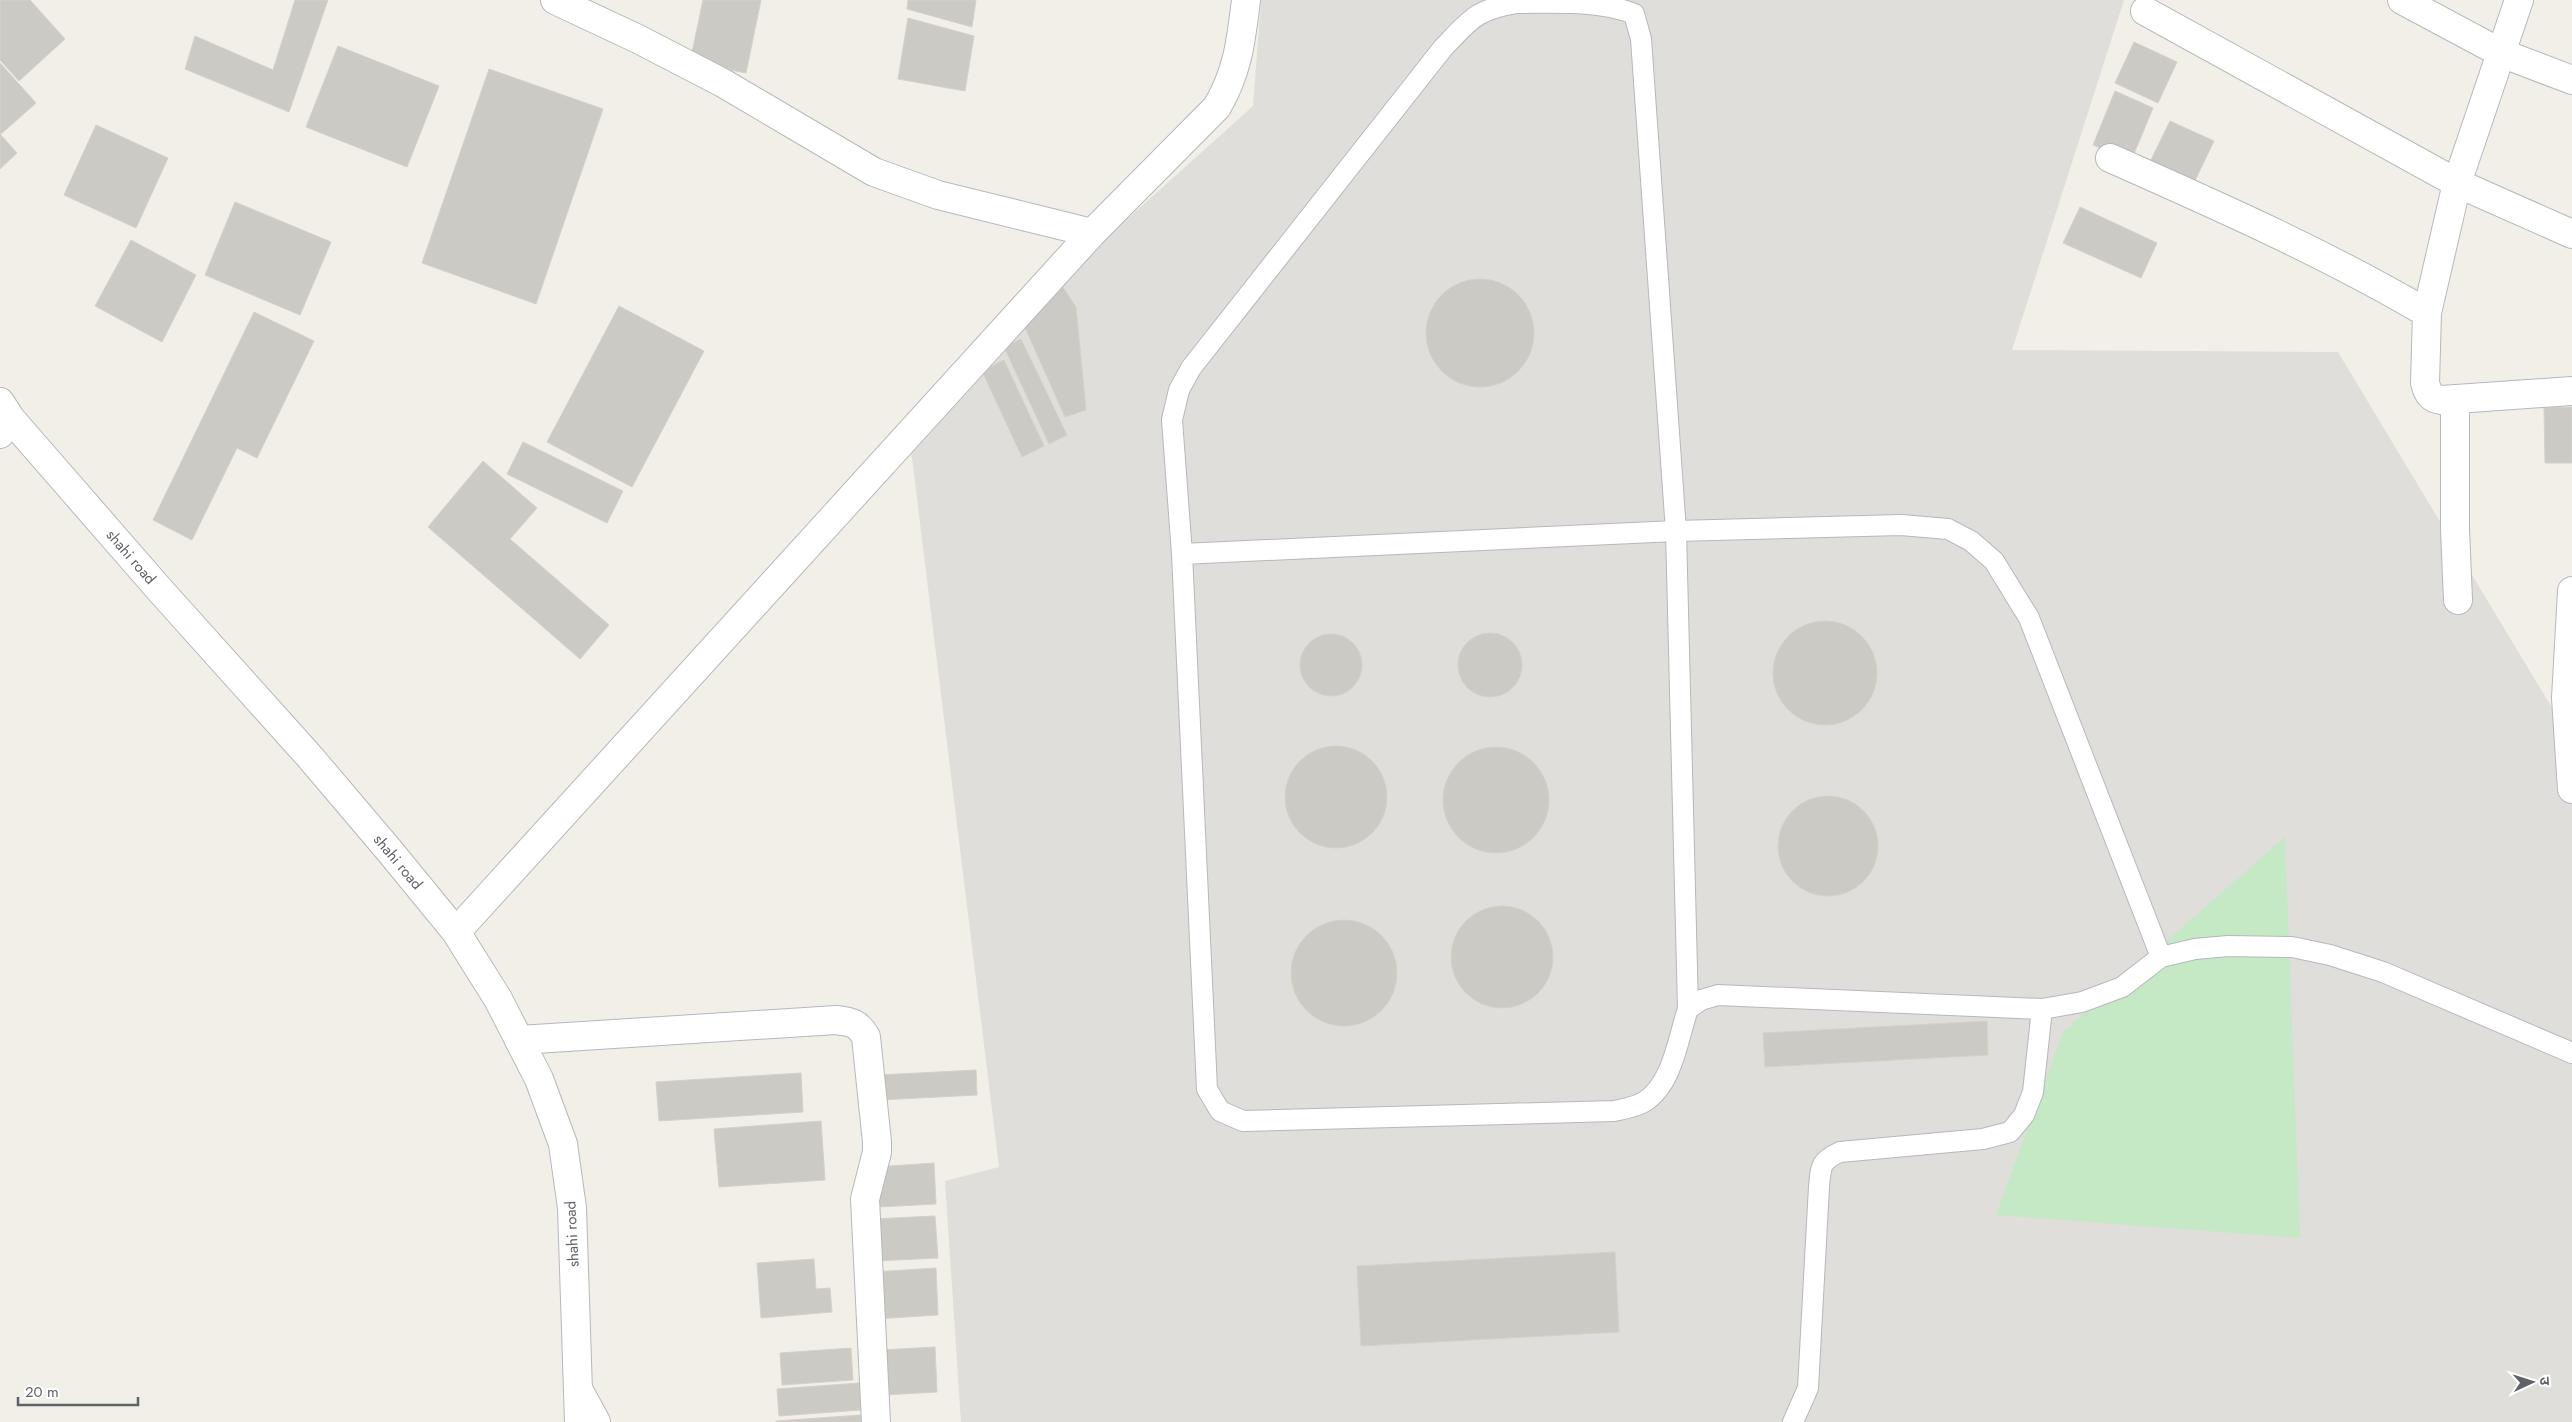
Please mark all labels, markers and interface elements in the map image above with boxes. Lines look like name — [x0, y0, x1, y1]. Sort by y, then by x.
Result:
street label: shahi road — [101, 525, 161, 589]
street label: shahi road — [368, 830, 428, 894]
street label: shahi road — [559, 1200, 585, 1268]
north arrow — [2507, 1357, 2557, 1407]
scale bar — [18, 1374, 138, 1406]
text: उ — [2535, 1376, 2555, 1387]
text: 20 m — [25, 1381, 59, 1403]

